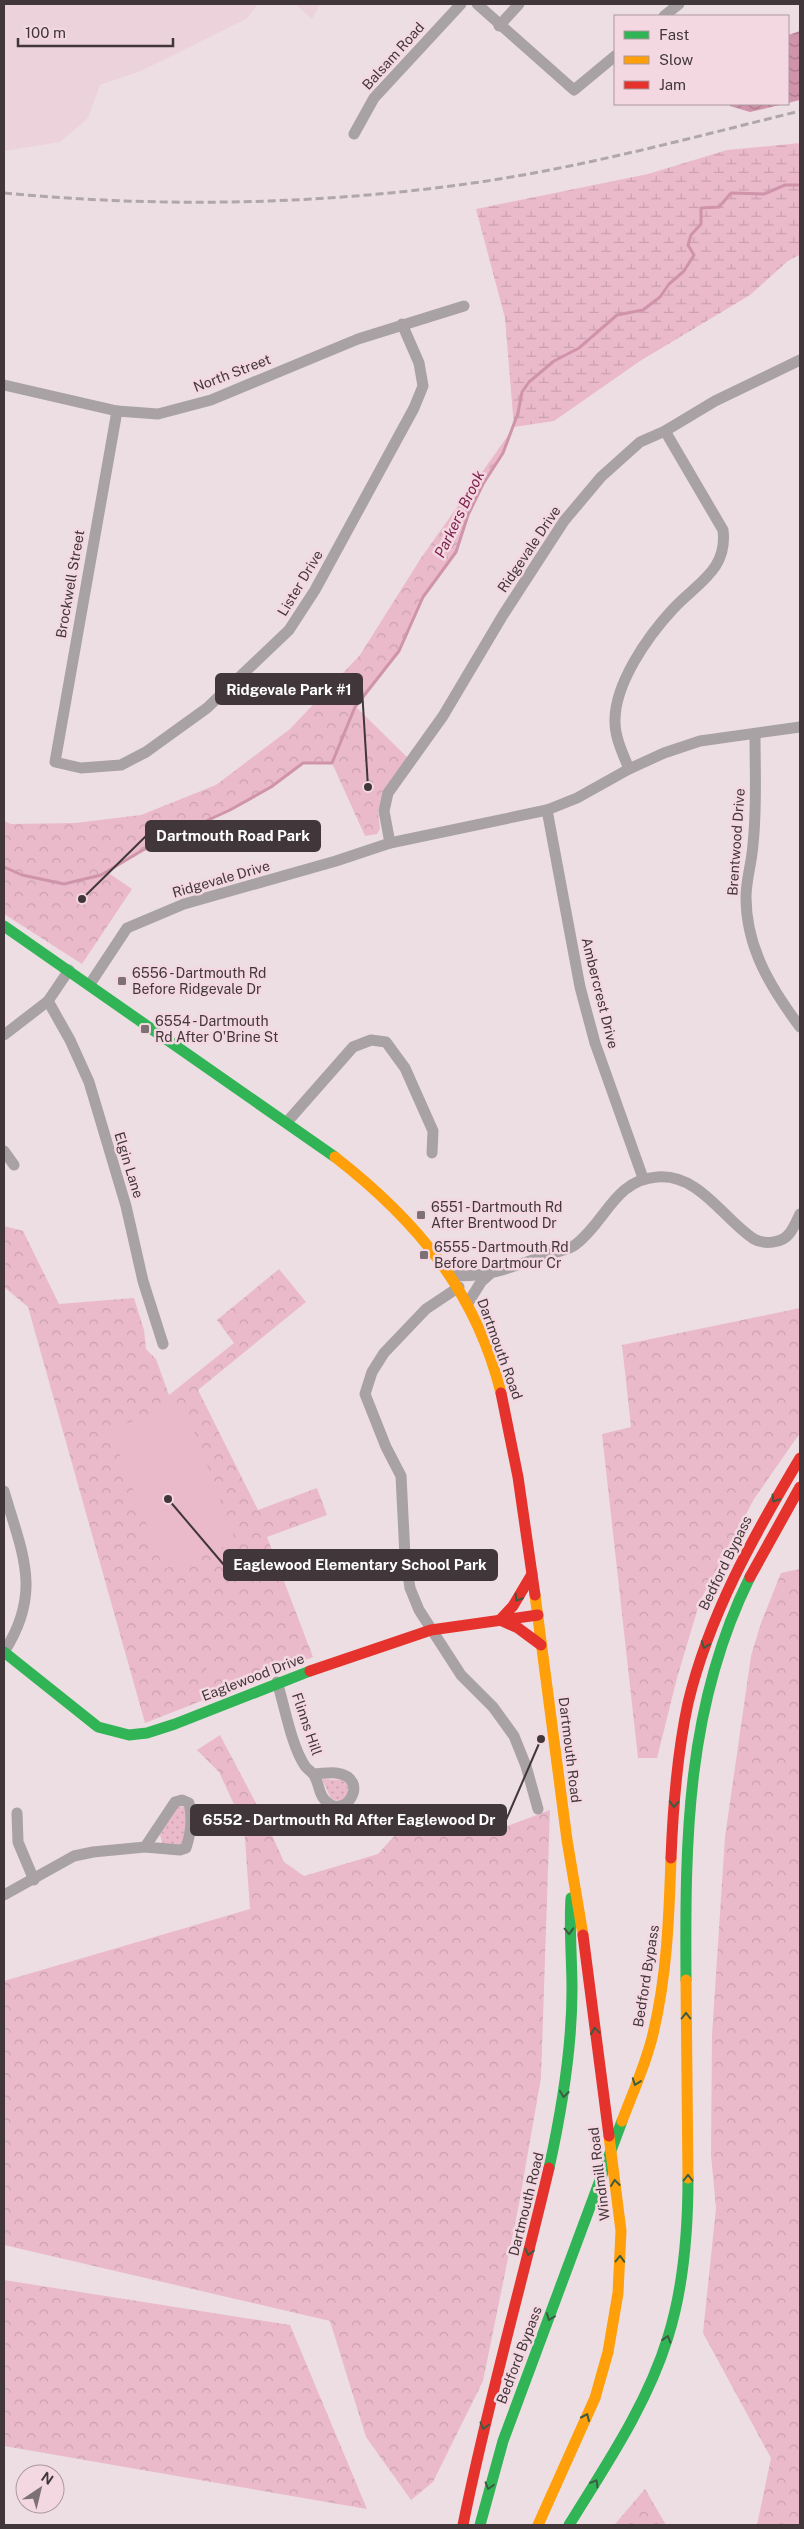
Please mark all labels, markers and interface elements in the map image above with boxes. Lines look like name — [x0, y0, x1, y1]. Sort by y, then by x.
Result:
scale bar — [18, 15, 172, 47]
legend — [614, 15, 789, 105]
street label: Balsam Road — [359, 19, 427, 93]
text: 100 m — [25, 24, 66, 41]
text: Fast — [659, 26, 689, 43]
text: Slow — [659, 51, 694, 68]
text: Jam — [659, 76, 686, 93]
street label: North Street — [191, 351, 273, 395]
water label: Parkers Brook — [431, 467, 488, 560]
street label: Ridgevale Drive — [494, 503, 564, 595]
street label: Brockwell Street — [53, 529, 87, 639]
street label: Lister Drive — [274, 547, 326, 619]
callout: Ridgevale Park #1 — [216, 674, 362, 704]
text: Ridgevale Park #1 — [226, 681, 352, 698]
street label: Brentwood Drive — [724, 788, 748, 896]
callout: Dartmouth Road Park — [146, 821, 320, 851]
text: Dartmouth Road Park — [156, 827, 310, 844]
street label: Ridgevale Drive — [170, 857, 272, 901]
street label: Ambercrest Drive — [578, 936, 622, 1050]
place label: 6556 - Dartmouth Rd Before Ridgevale Dr — [132, 965, 266, 997]
marker: 6556 - Dartmouth Rd Before Ridgevale Dr — [116, 975, 128, 987]
place label: 6554 - Dartmouth Rd After O'Brine St — [155, 1013, 278, 1045]
marker: 6554 - Dartmouth Rd After O'Brine St — [139, 1023, 151, 1035]
street label: Elgin Lane — [111, 1130, 147, 1200]
place label: 6551 - Dartmouth Rd After Brentwood Dr — [431, 1199, 562, 1231]
marker: 6551 - Dartmouth Rd After Brentwood Dr — [415, 1209, 427, 1221]
place label: 6555 - Dartmouth Rd Before Dartmour Cr — [434, 1239, 569, 1271]
marker: 6555 - Dartmouth Rd Before Dartmour Cr — [418, 1249, 430, 1261]
street label: Dartmouth Road — [474, 1296, 526, 1402]
one-way arrow — [771, 1494, 781, 1503]
street label: Bedford Bypass — [695, 1513, 755, 1613]
callout: Eaglewood Elementary School Park — [224, 1550, 497, 1580]
text: Eaglewood Elementary School Park — [233, 1556, 487, 1573]
one-way arrow — [515, 1593, 524, 1602]
one-way arrow — [701, 1640, 711, 1649]
street label: Eaglewood Drive — [199, 1650, 307, 1704]
street label: Flinns Hill — [289, 1691, 325, 1757]
street label: Dartmouth Road — [556, 1696, 584, 1804]
one-way arrow — [668, 1801, 679, 1809]
callout: 6552 - Dartmouth Rd After Eaglewood Dr — [191, 1805, 506, 1835]
text: 6552 - Dartmouth Rd After Eaglewood Dr — [202, 1811, 496, 1828]
street label: Bedford Bypass — [630, 1924, 662, 2028]
one-way arrow — [564, 1928, 574, 1936]
one-way arrow — [681, 2012, 691, 2020]
one-way arrow — [590, 2027, 601, 2035]
one-way arrow — [632, 2077, 642, 2086]
one-way arrow — [559, 2090, 570, 2098]
street label: Windmill Road — [585, 2126, 613, 2222]
street label: Dartmouth Road — [505, 2150, 547, 2258]
one-way arrow — [683, 2174, 693, 2182]
one-way arrow — [610, 2178, 621, 2186]
one-way arrow — [524, 2248, 535, 2257]
one-way arrow — [614, 2255, 625, 2263]
street label: Bedford Bypass — [493, 2304, 545, 2406]
one-way arrow — [546, 2312, 556, 2321]
one-way arrow — [661, 2335, 671, 2343]
one-way arrow — [580, 2413, 591, 2422]
one-way arrow — [480, 2422, 490, 2430]
north arrow — [15, 2464, 65, 2514]
text: N — [38, 2469, 57, 2488]
one-way arrow — [588, 2480, 598, 2489]
one-way arrow — [485, 2482, 495, 2490]

